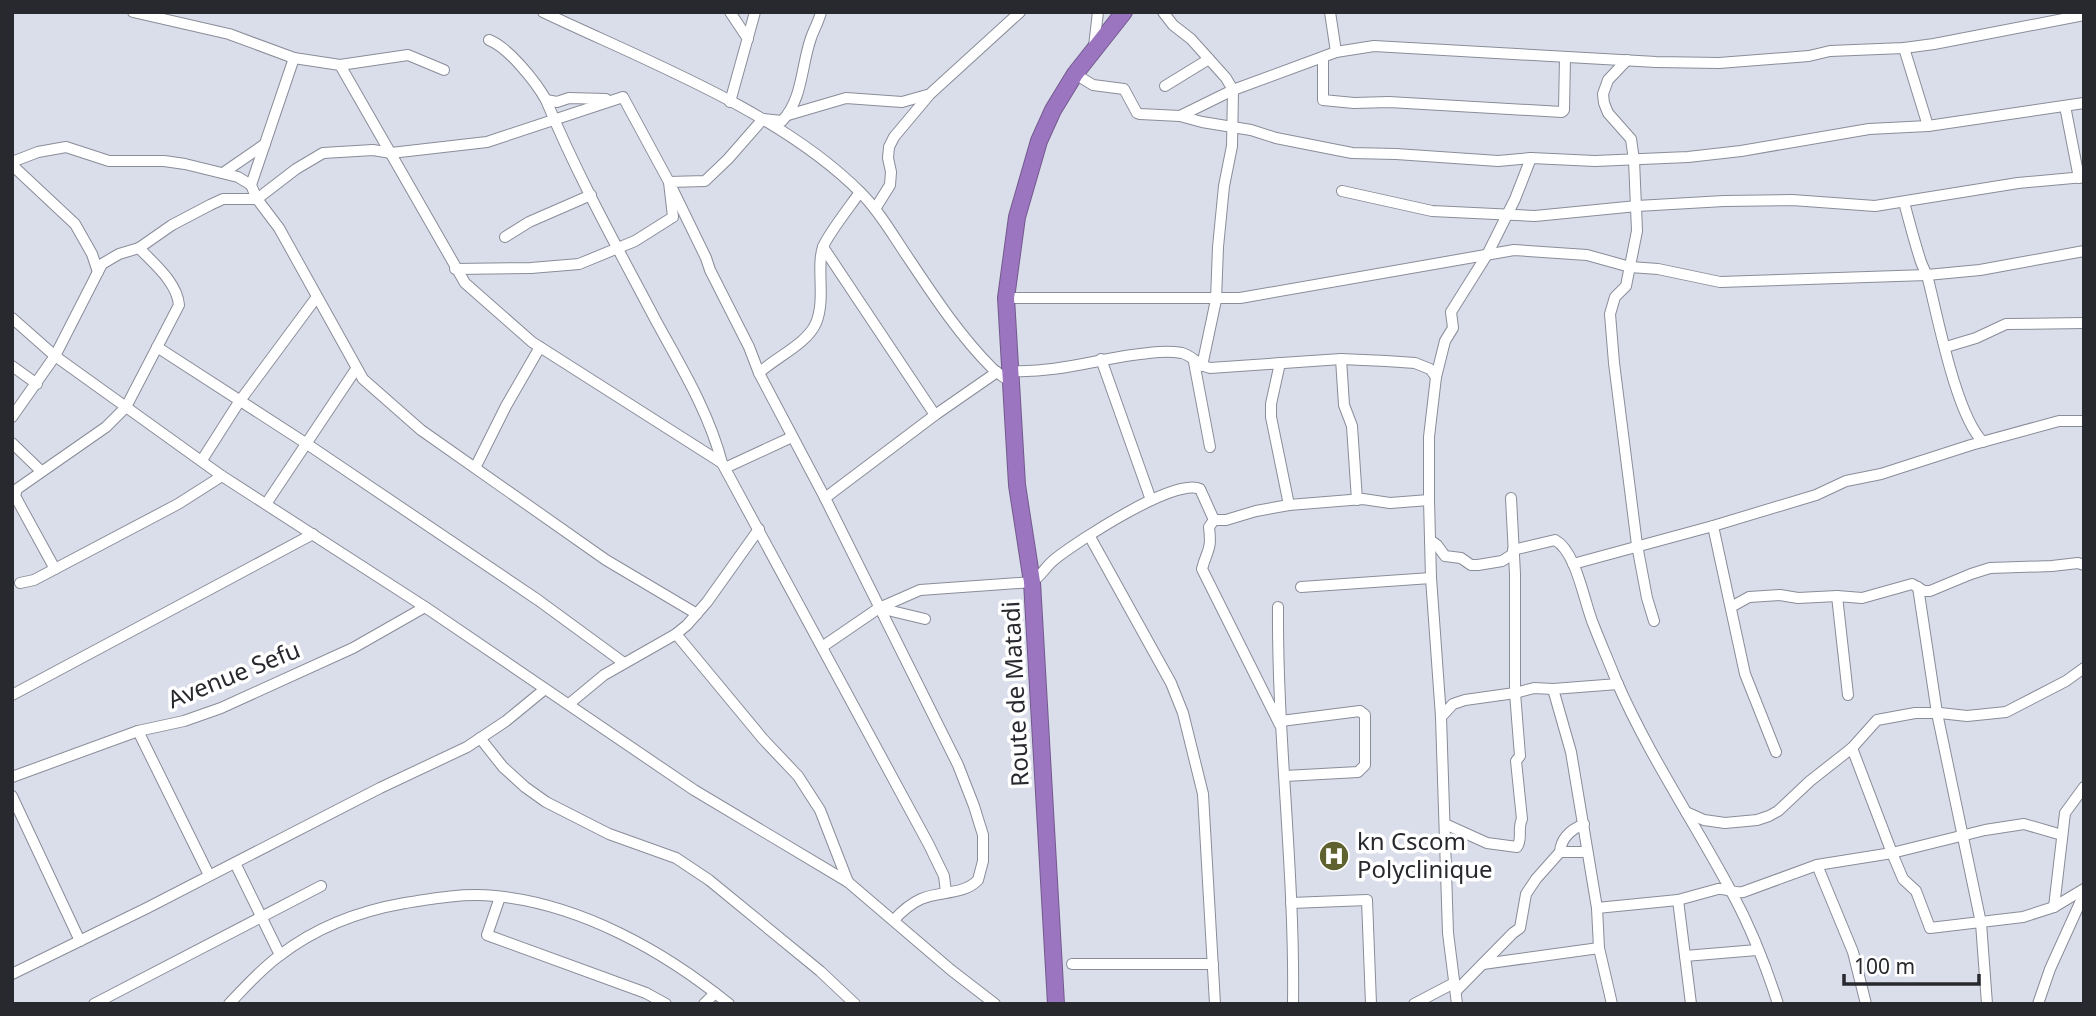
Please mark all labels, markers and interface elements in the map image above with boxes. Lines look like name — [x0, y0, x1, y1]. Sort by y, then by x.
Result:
street label: Route de Matadi — [993, 601, 1036, 788]
street label: Avenue Sefu — [162, 632, 305, 715]
place label: kn Cscom Polyclinique — [1357, 824, 1493, 885]
hospital icon: kn Cscom Polyclinique — [1317, 839, 1351, 873]
scale bar — [1844, 942, 1979, 986]
text: 100 m — [1854, 952, 1915, 980]

